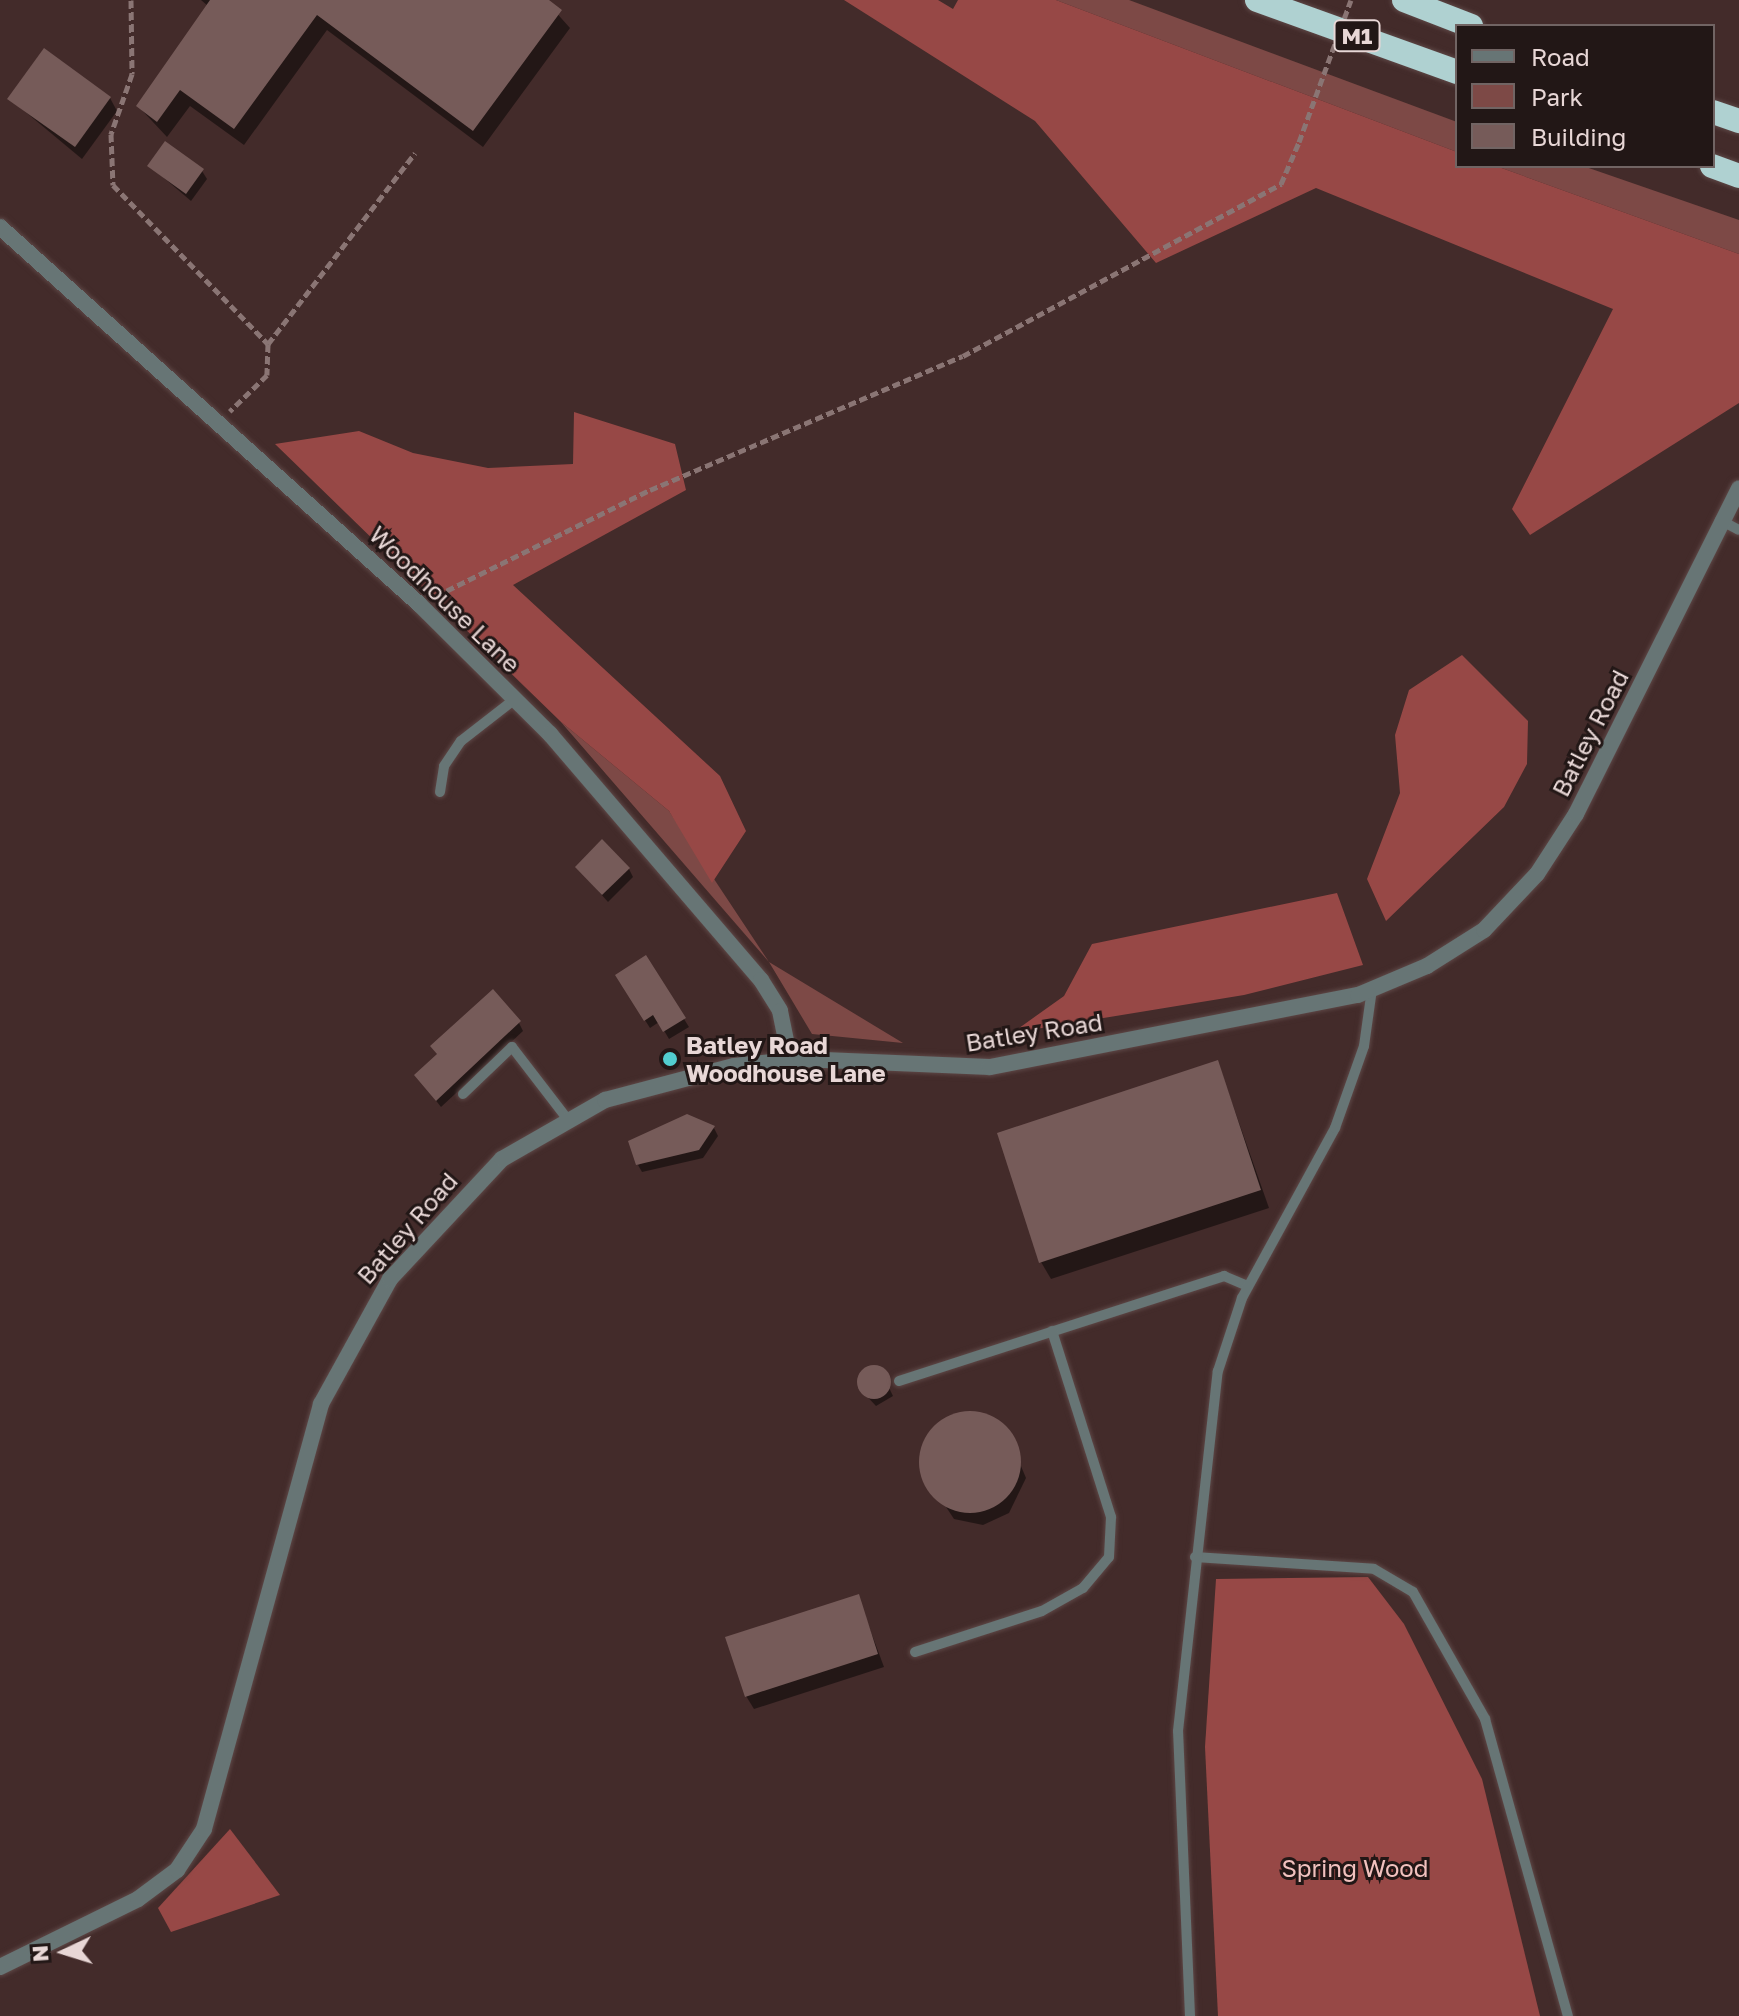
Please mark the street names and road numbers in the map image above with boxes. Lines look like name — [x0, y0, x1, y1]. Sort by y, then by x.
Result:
road number: M1 — [1333, 18, 1381, 54]
street label: Woodhouse Lane — [364, 520, 526, 678]
street label: Batley Road — [1546, 665, 1634, 801]
street label: Batley Road — [964, 1007, 1104, 1057]
street label: Batley Road — [351, 1166, 463, 1290]

